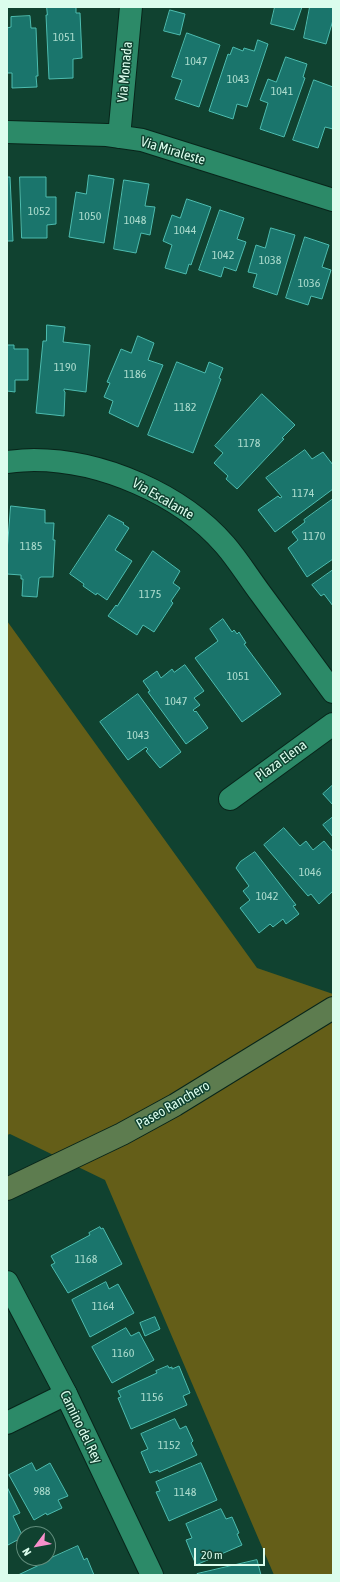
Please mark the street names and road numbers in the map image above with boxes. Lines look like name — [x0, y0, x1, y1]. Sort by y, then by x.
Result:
street label: Via Monada — [114, 41, 136, 103]
street label: Via Miraleste — [139, 133, 207, 169]
street label: Via Escalante — [129, 475, 197, 523]
street label: Plaza Elena — [252, 737, 310, 785]
street label: Paseo Ranchero — [133, 1077, 213, 1133]
street label: Camino del Rey — [56, 1388, 106, 1466]

